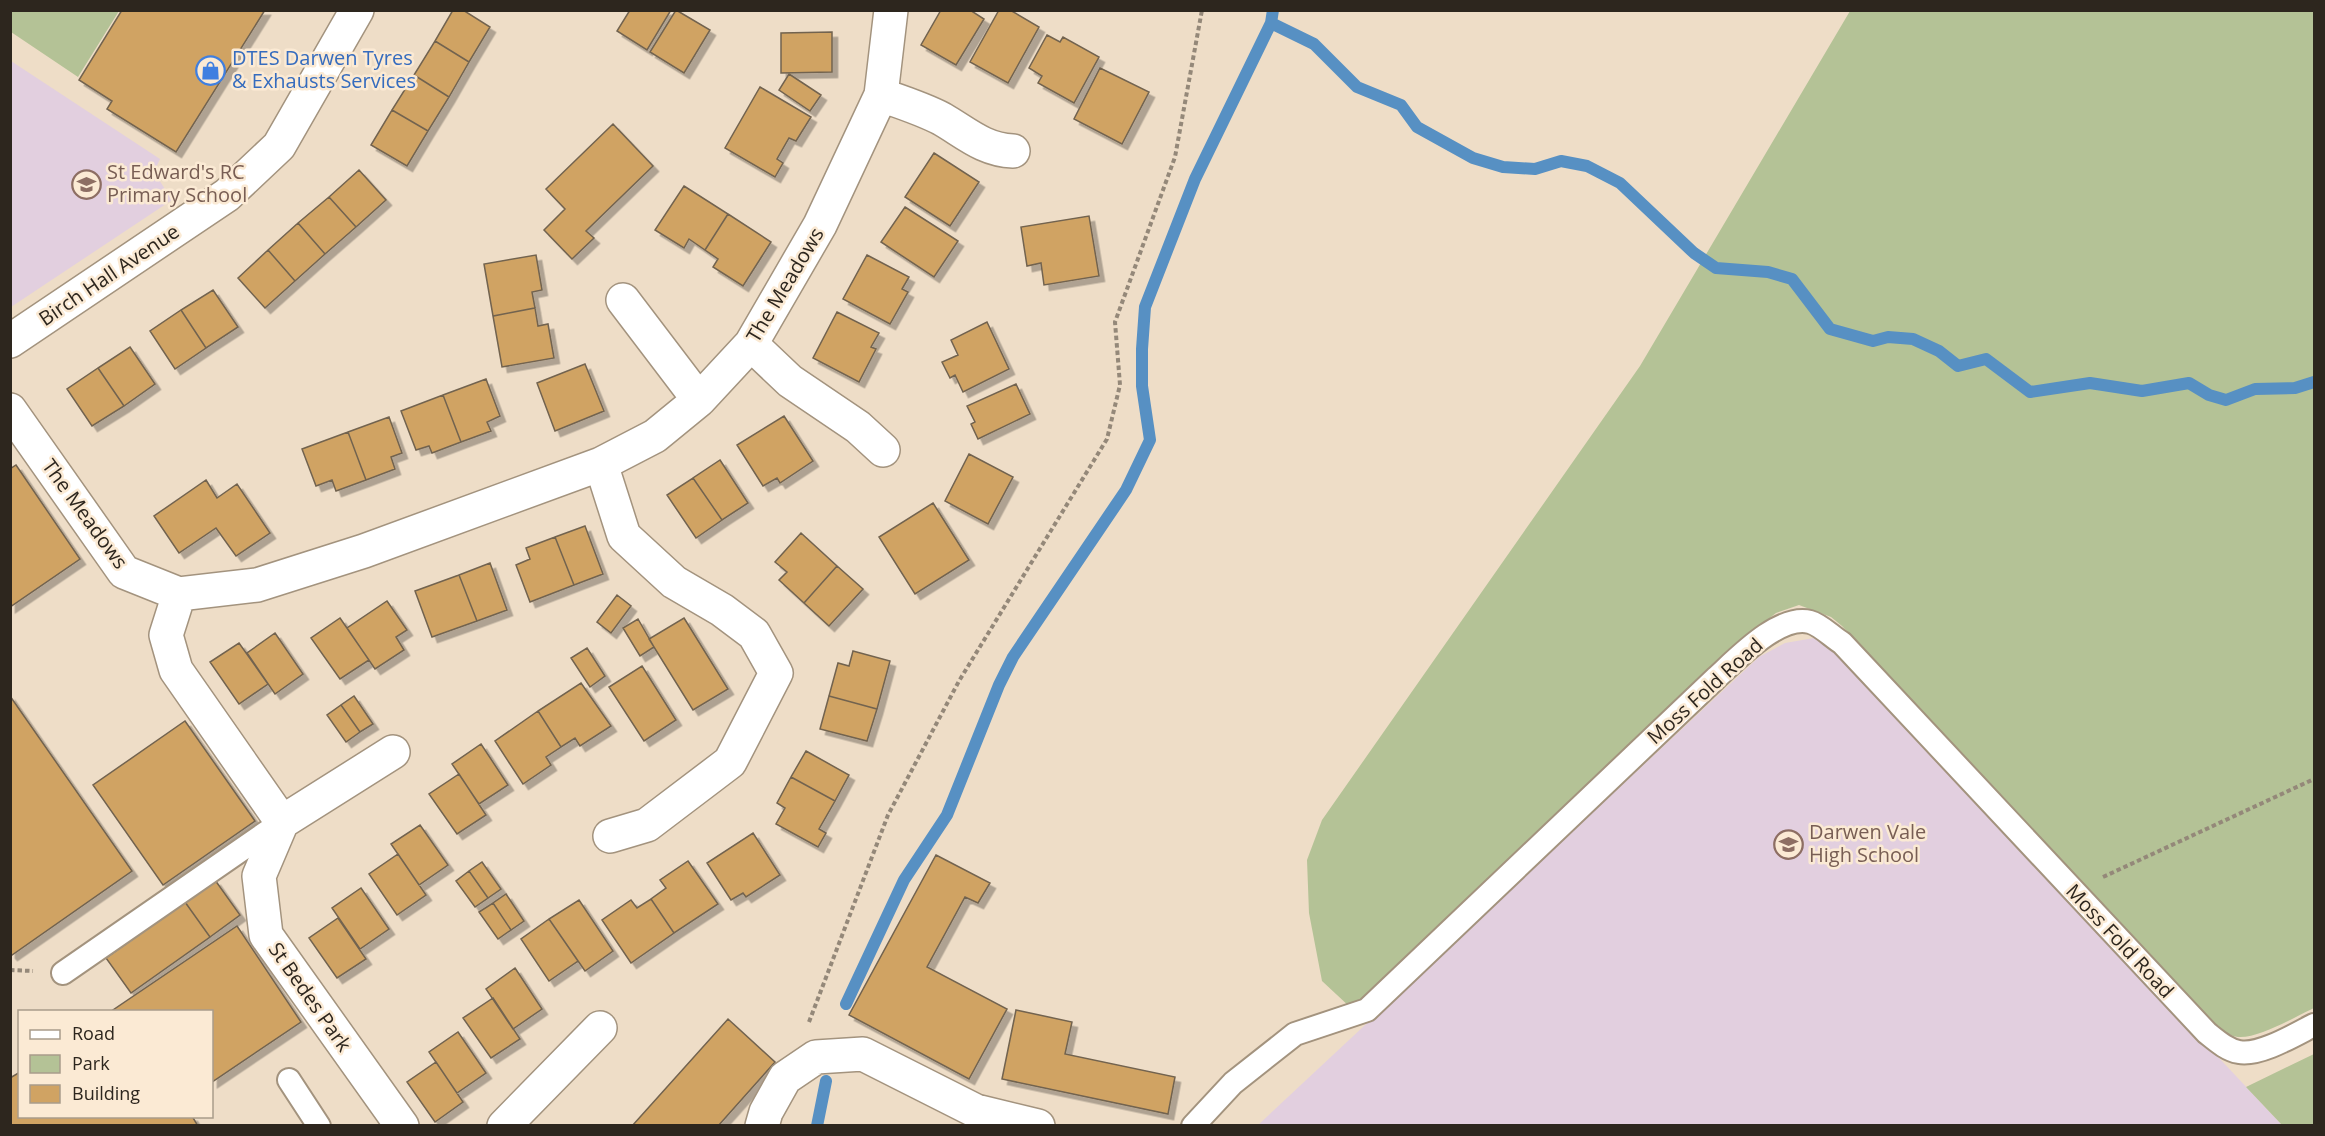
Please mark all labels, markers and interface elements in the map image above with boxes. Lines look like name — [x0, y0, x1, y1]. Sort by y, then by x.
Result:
place label: DTES Darwen Tyres & Exhausts Services — [232, 44, 416, 94]
shop icon: DTES Darwen Tyres & Exhausts Services — [195, 54, 227, 86]
place label: St Edward's RC Primary School — [107, 158, 247, 208]
school or university icon: St Edward's RC Primary School — [70, 168, 102, 200]
street label: Birch Hall Avenue — [33, 218, 184, 332]
street label: The Meadows — [740, 222, 829, 347]
street label: The Meadows — [36, 453, 134, 574]
street label: Moss Fold Road — [1641, 631, 1768, 750]
place label: Darwen Vale High School — [1809, 818, 1926, 868]
school or university icon: Darwen Vale High School — [1772, 828, 1804, 860]
street label: Moss Fold Road — [2060, 878, 2180, 1004]
street label: St Bedes Park — [263, 937, 358, 1057]
legend — [18, 1010, 213, 1118]
text: Road — [72, 1021, 115, 1045]
text: Park — [72, 1051, 110, 1075]
text: Building — [72, 1081, 140, 1105]

